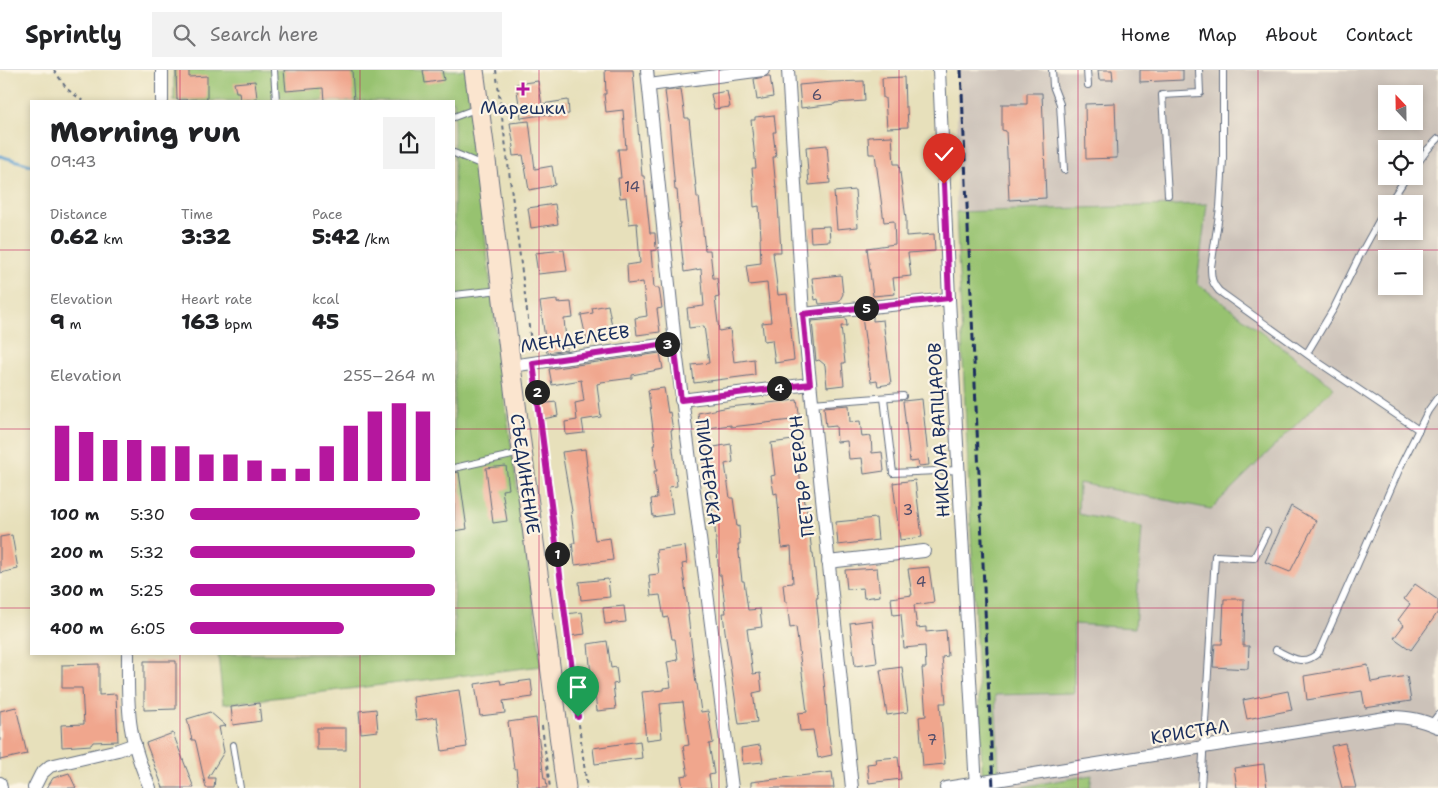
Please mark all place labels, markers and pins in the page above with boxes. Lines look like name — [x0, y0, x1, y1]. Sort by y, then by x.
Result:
marker: Марешки — [517, 83, 529, 95]
place label: Марешки — [480, 96, 566, 120]
pin — [923, 133, 965, 184]
pin: 5 — [854, 296, 878, 320]
pin: 3 — [654, 332, 680, 356]
pin: 4 — [766, 376, 792, 400]
pin: 2 — [524, 380, 550, 404]
pin: 1 — [544, 542, 570, 566]
pin — [557, 666, 599, 717]

